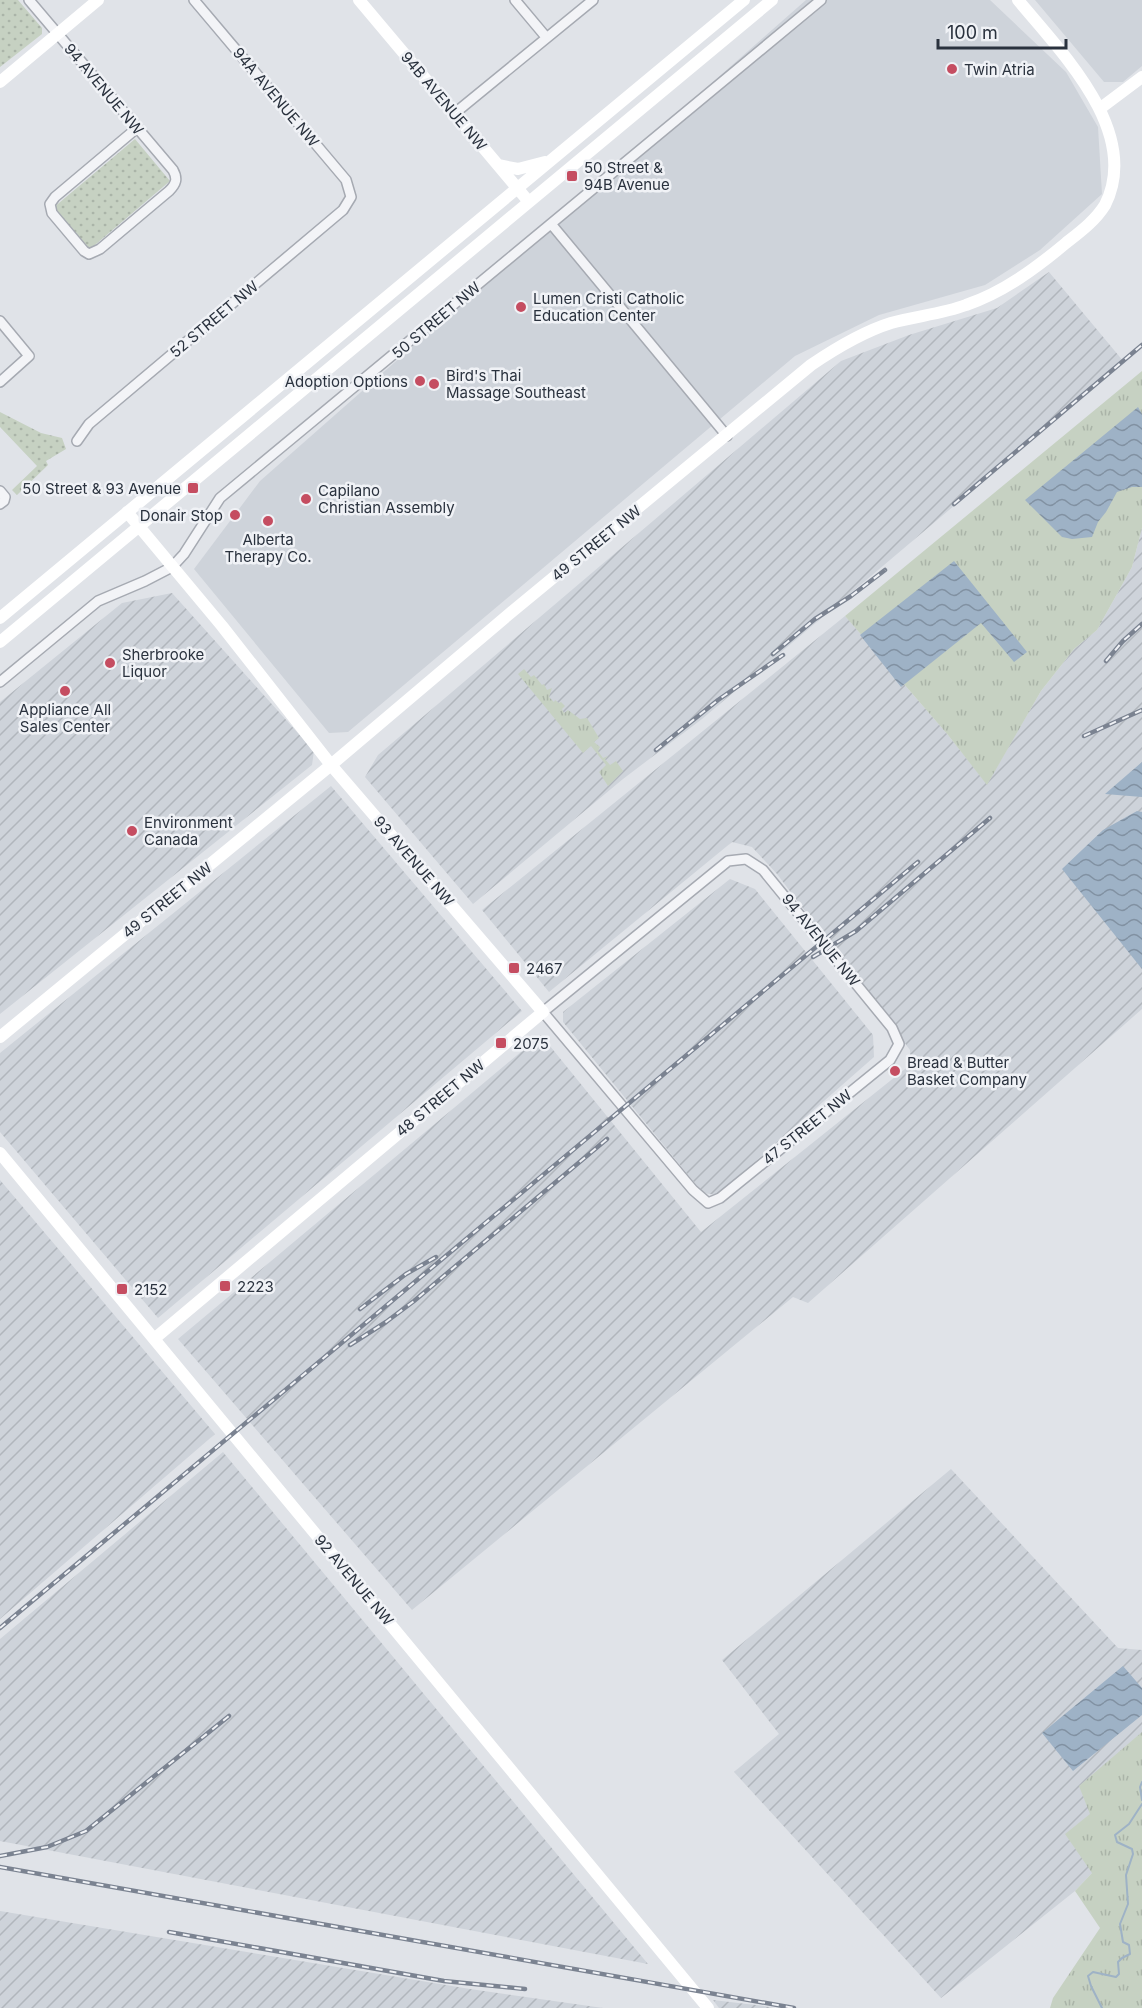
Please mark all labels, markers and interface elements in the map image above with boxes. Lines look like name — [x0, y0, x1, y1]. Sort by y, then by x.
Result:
scale bar — [938, 12, 1066, 50]
text: 100 m — [947, 22, 998, 43]
street label: 94 AVENUE NW — [60, 39, 148, 139]
street label: 94A AVENUE NW — [229, 43, 323, 151]
street label: 94B AVENUE NW — [397, 48, 491, 155]
place label: Twin Atria — [964, 60, 1035, 79]
marker: Twin Atria — [945, 62, 959, 76]
place label: 50 Street & 94B Avenue — [584, 158, 670, 194]
marker: 50 Street & 94B Avenue — [565, 169, 579, 183]
street label: 52 STREET NW — [166, 276, 262, 361]
street label: 50 STREET NW — [388, 277, 484, 363]
place label: Lumen Cristi Catholic Education Center — [533, 289, 684, 325]
marker: Lumen Cristi Catholic Education Center — [514, 300, 528, 314]
place label: Bird's Thai Massage Southeast — [446, 366, 586, 402]
place label: Adoption Options — [285, 372, 408, 391]
marker: Adoption Options — [413, 374, 427, 388]
marker: Bird's Thai Massage Southeast — [427, 377, 441, 391]
place label: 50 Street & 93 Avenue — [22, 479, 181, 498]
marker: 50 Street & 93 Avenue — [186, 481, 200, 495]
place label: Capilano Christian Assembly — [318, 481, 455, 517]
marker: Capilano Christian Assembly — [299, 492, 313, 506]
street label: 49 STREET NW — [547, 501, 645, 585]
place label: Donair Stop — [140, 506, 223, 525]
marker: Donair Stop — [228, 508, 242, 522]
marker: Alberta Therapy Co. — [261, 514, 275, 528]
place label: Alberta Therapy Co. — [224, 530, 312, 566]
place label: Sherbrooke Liquor — [122, 645, 204, 681]
marker: Sherbrooke Liquor — [103, 656, 117, 670]
marker: Appliance All Sales Center — [58, 684, 72, 698]
place label: Appliance All Sales Center — [19, 700, 111, 736]
street label: 93 AVENUE NW — [370, 812, 458, 910]
place label: Environment Canada — [144, 813, 233, 849]
marker: Environment Canada — [125, 824, 139, 838]
street label: 49 STREET NW — [118, 858, 216, 942]
street label: 94 AVENUE NW — [778, 890, 864, 990]
place label: 2467 — [526, 959, 562, 978]
marker: 2467 — [507, 961, 521, 975]
place label: 2075 — [513, 1034, 549, 1053]
marker: 2075 — [494, 1036, 508, 1050]
place label: Bread & Butter Basket Company — [907, 1053, 1027, 1089]
street label: 48 STREET NW — [392, 1055, 488, 1141]
marker: Bread & Butter Basket Company — [888, 1064, 902, 1078]
street label: 47 STREET NW — [759, 1085, 856, 1169]
place label: 2223 — [237, 1277, 274, 1296]
marker: 2223 — [218, 1279, 232, 1293]
place label: 2152 — [134, 1280, 168, 1299]
marker: 2152 — [115, 1282, 129, 1296]
street label: 92 AVENUE NW — [310, 1531, 398, 1630]

